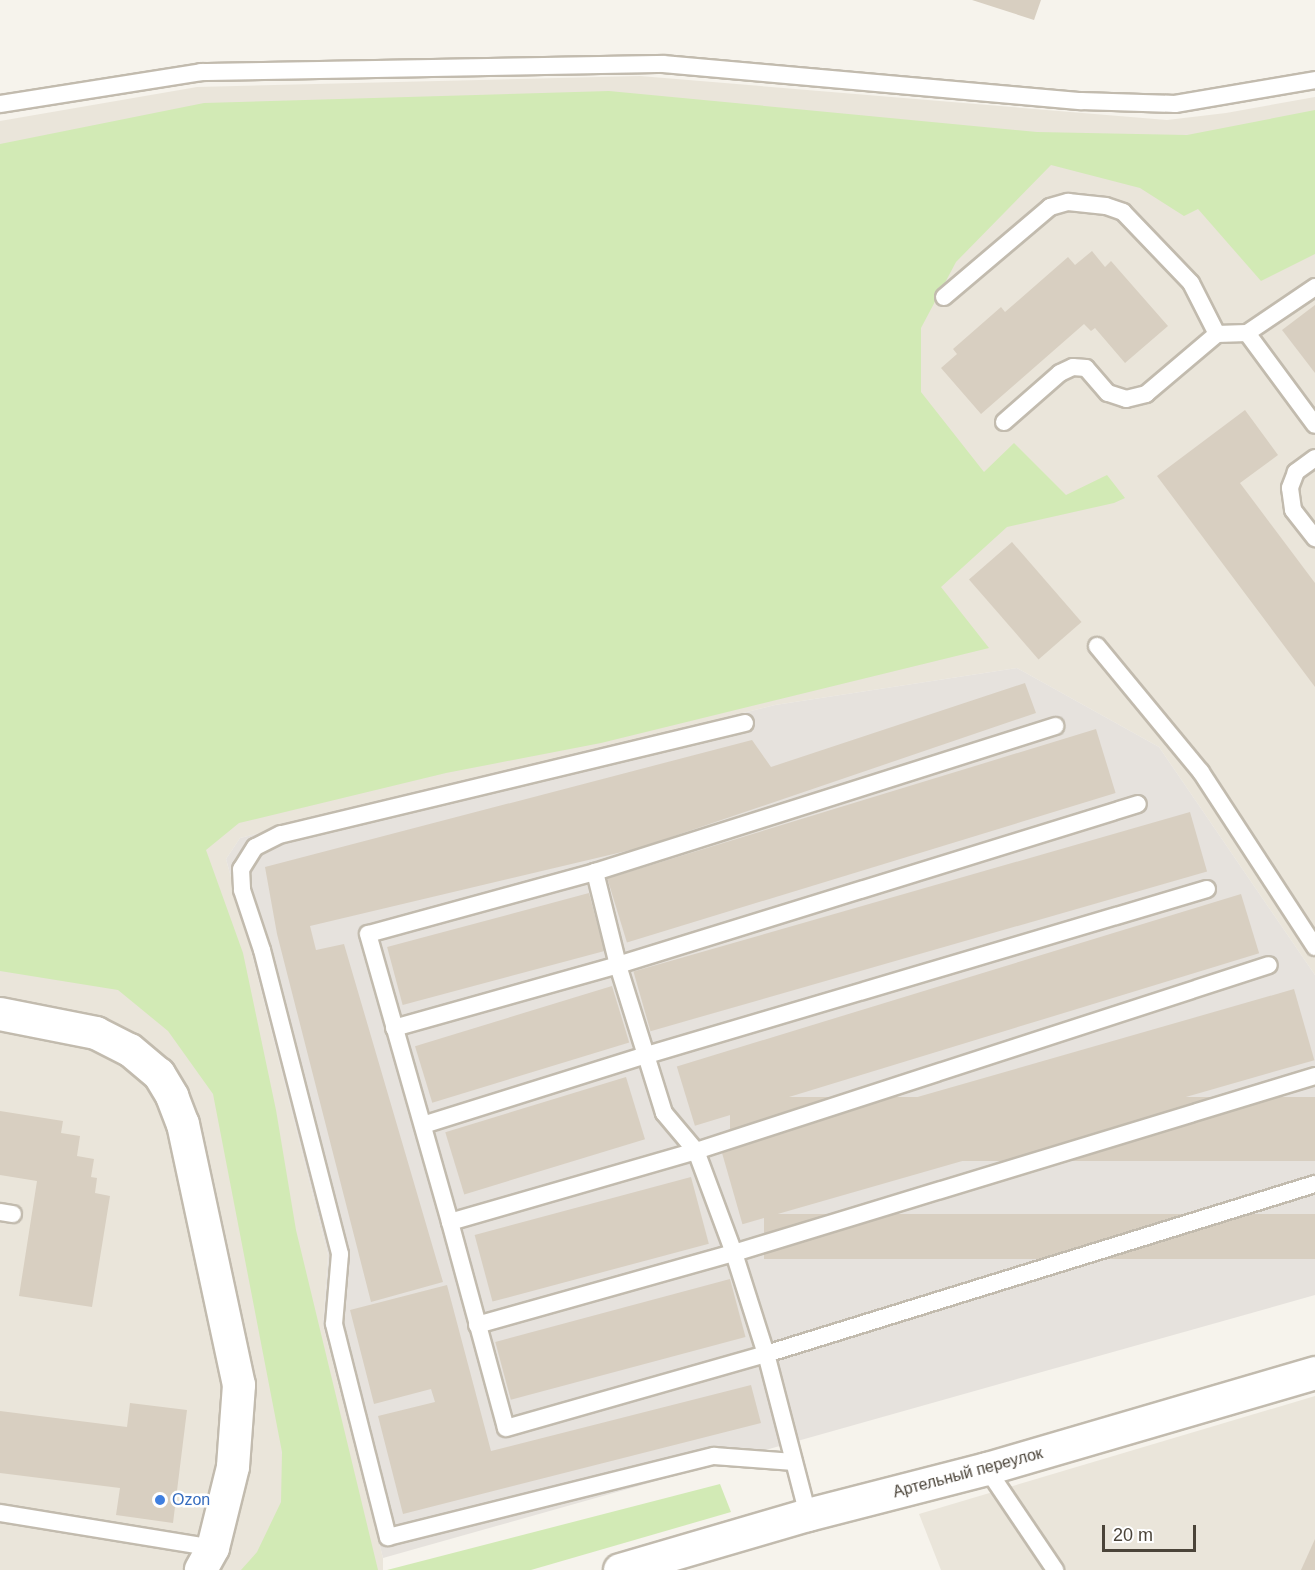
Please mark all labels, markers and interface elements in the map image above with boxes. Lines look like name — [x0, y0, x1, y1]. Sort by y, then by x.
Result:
street label: Артельный переулок — [891, 1444, 1045, 1502]
place label: Ozon — [172, 1490, 210, 1510]
marker: Ozon — [153, 1493, 167, 1507]
scale bar — [1105, 1513, 1200, 1551]
text: 20 m — [1113, 1525, 1153, 1545]

